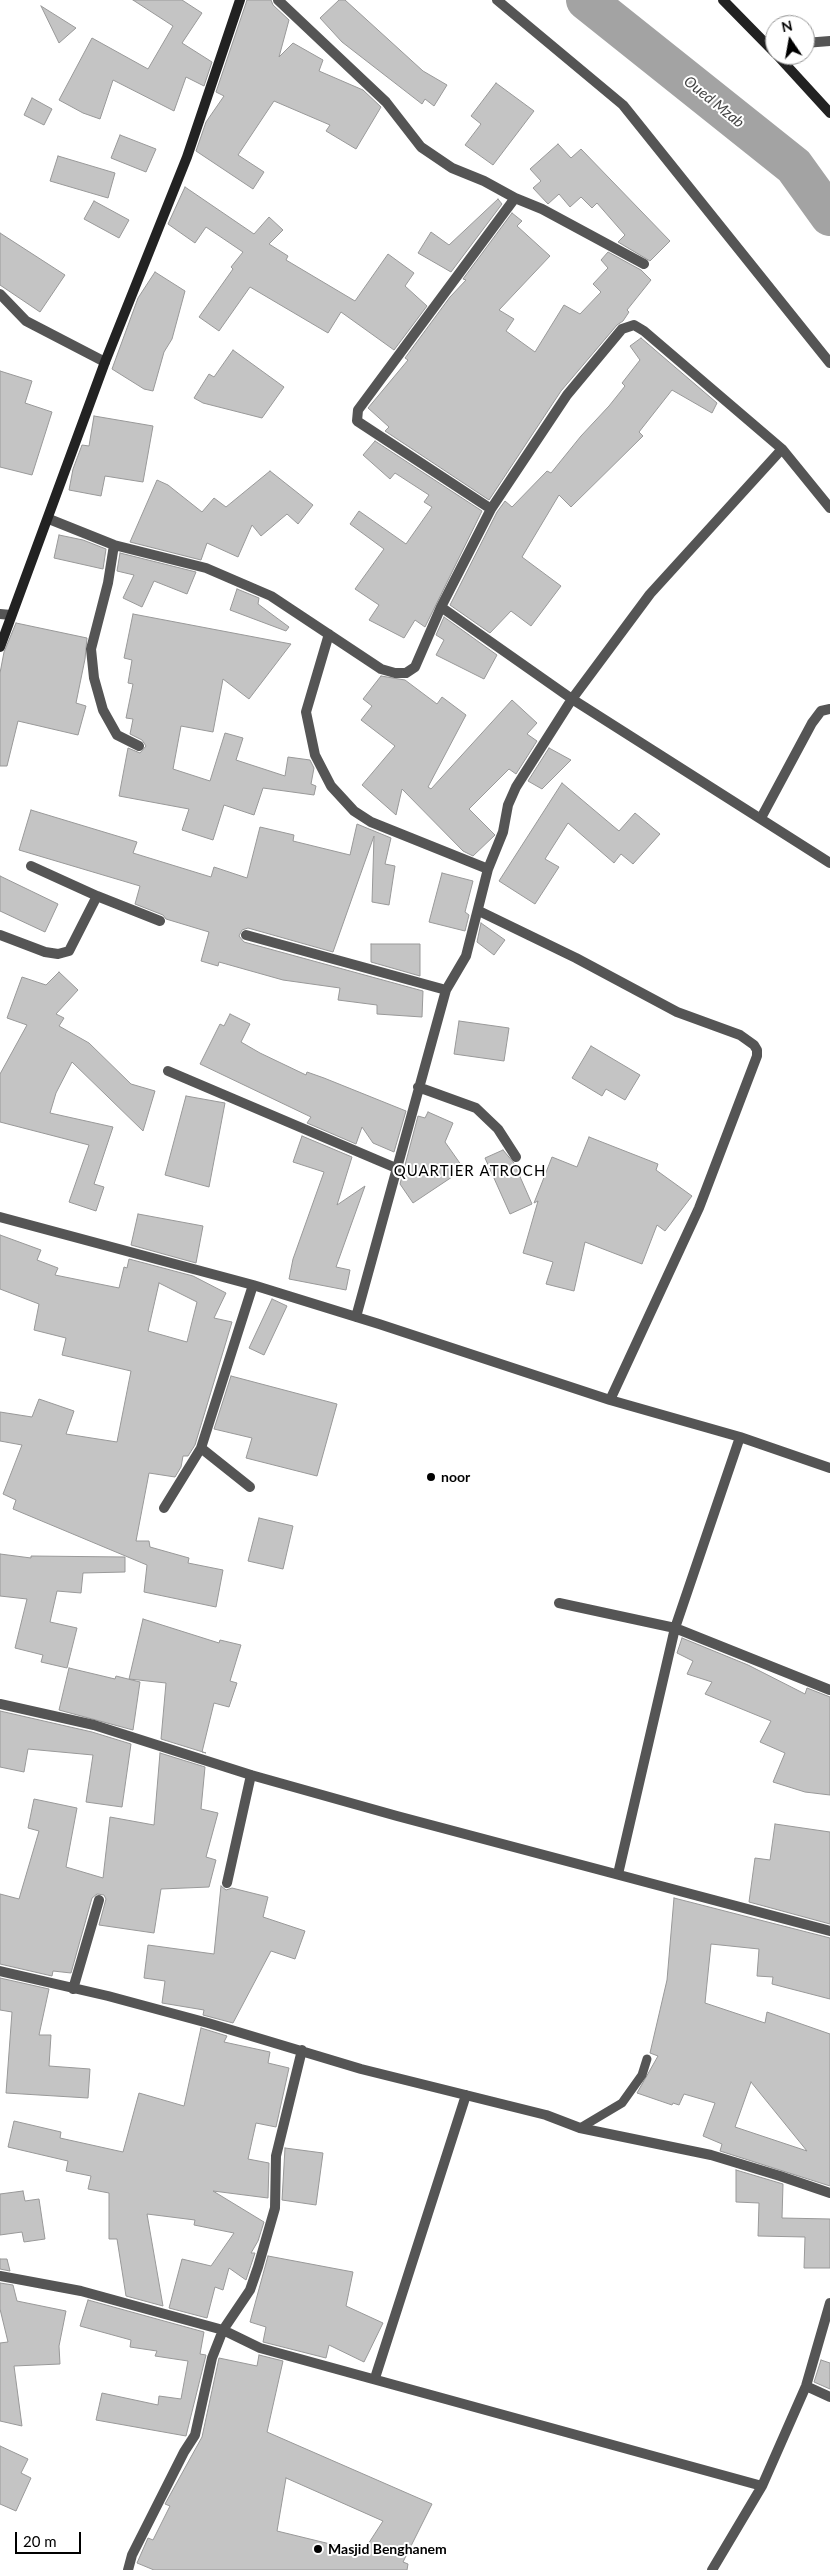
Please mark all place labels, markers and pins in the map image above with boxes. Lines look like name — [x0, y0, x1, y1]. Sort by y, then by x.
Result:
place label: noor — [441, 1469, 470, 1485]
marker: noor — [425, 1471, 437, 1483]
place label: Masjid Benghanem — [328, 2541, 447, 2557]
marker: Masjid Benghanem — [312, 2543, 324, 2555]

